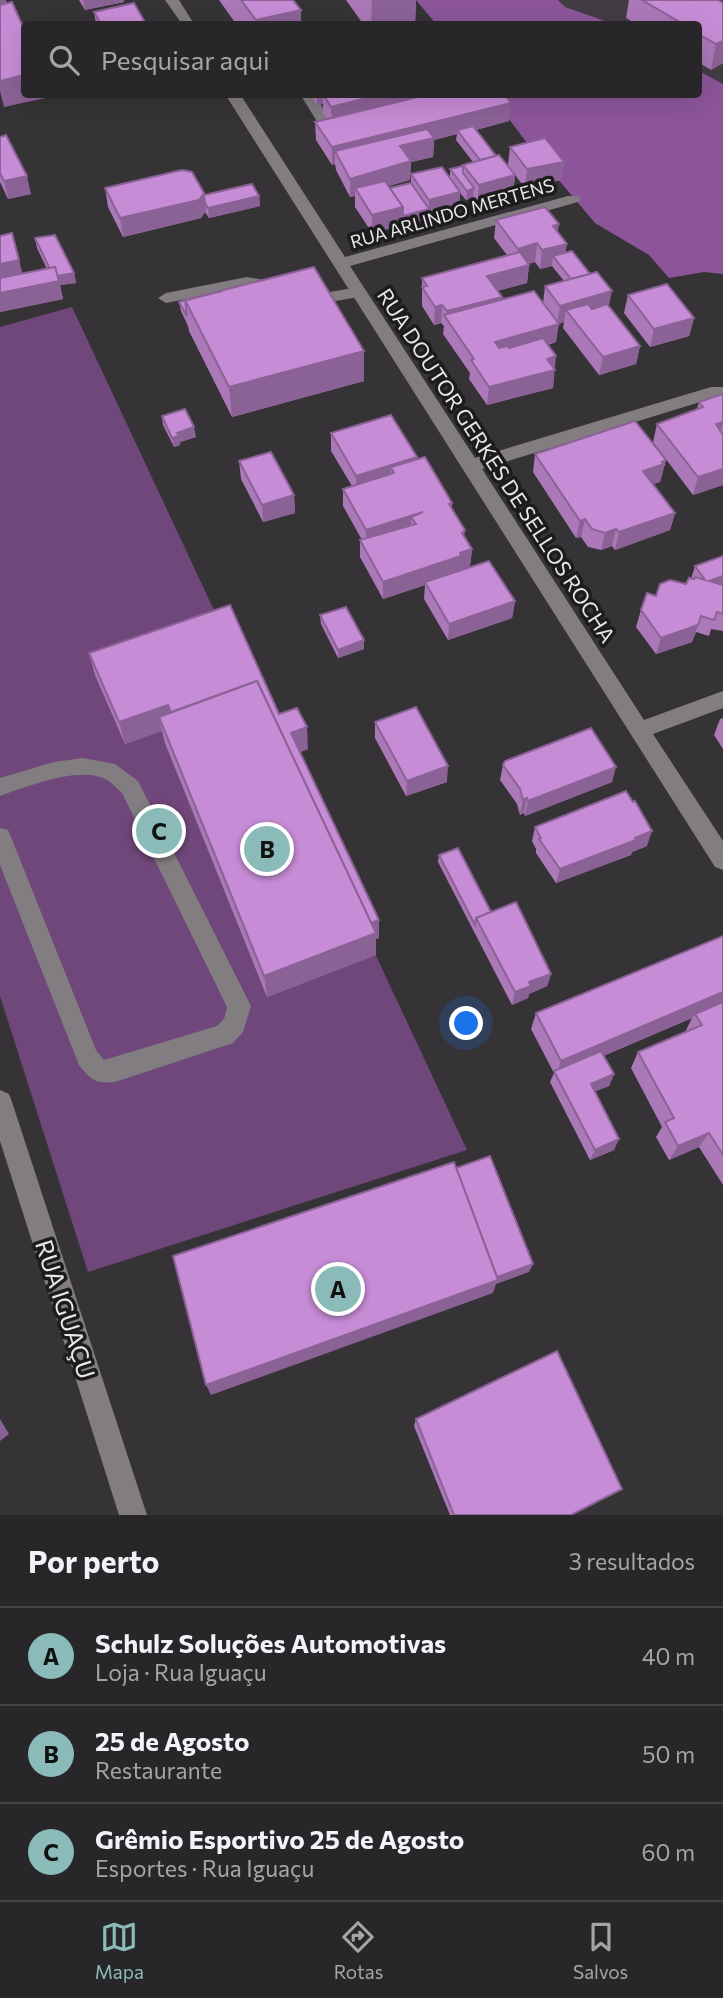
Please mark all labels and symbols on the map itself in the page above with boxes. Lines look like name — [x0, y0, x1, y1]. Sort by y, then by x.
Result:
street label: RUA ARLINDO MERTENS — [348, 173, 556, 253]
street label: RUA DOUTOR GERKES DE SELLOS ROCHA — [373, 283, 621, 647]
pin: C — [136, 805, 182, 857]
pin: B — [244, 823, 290, 875]
your location — [449, 1006, 483, 1040]
street label: RUA IGUAÇU — [30, 1236, 102, 1382]
pin: A — [315, 1263, 361, 1315]

